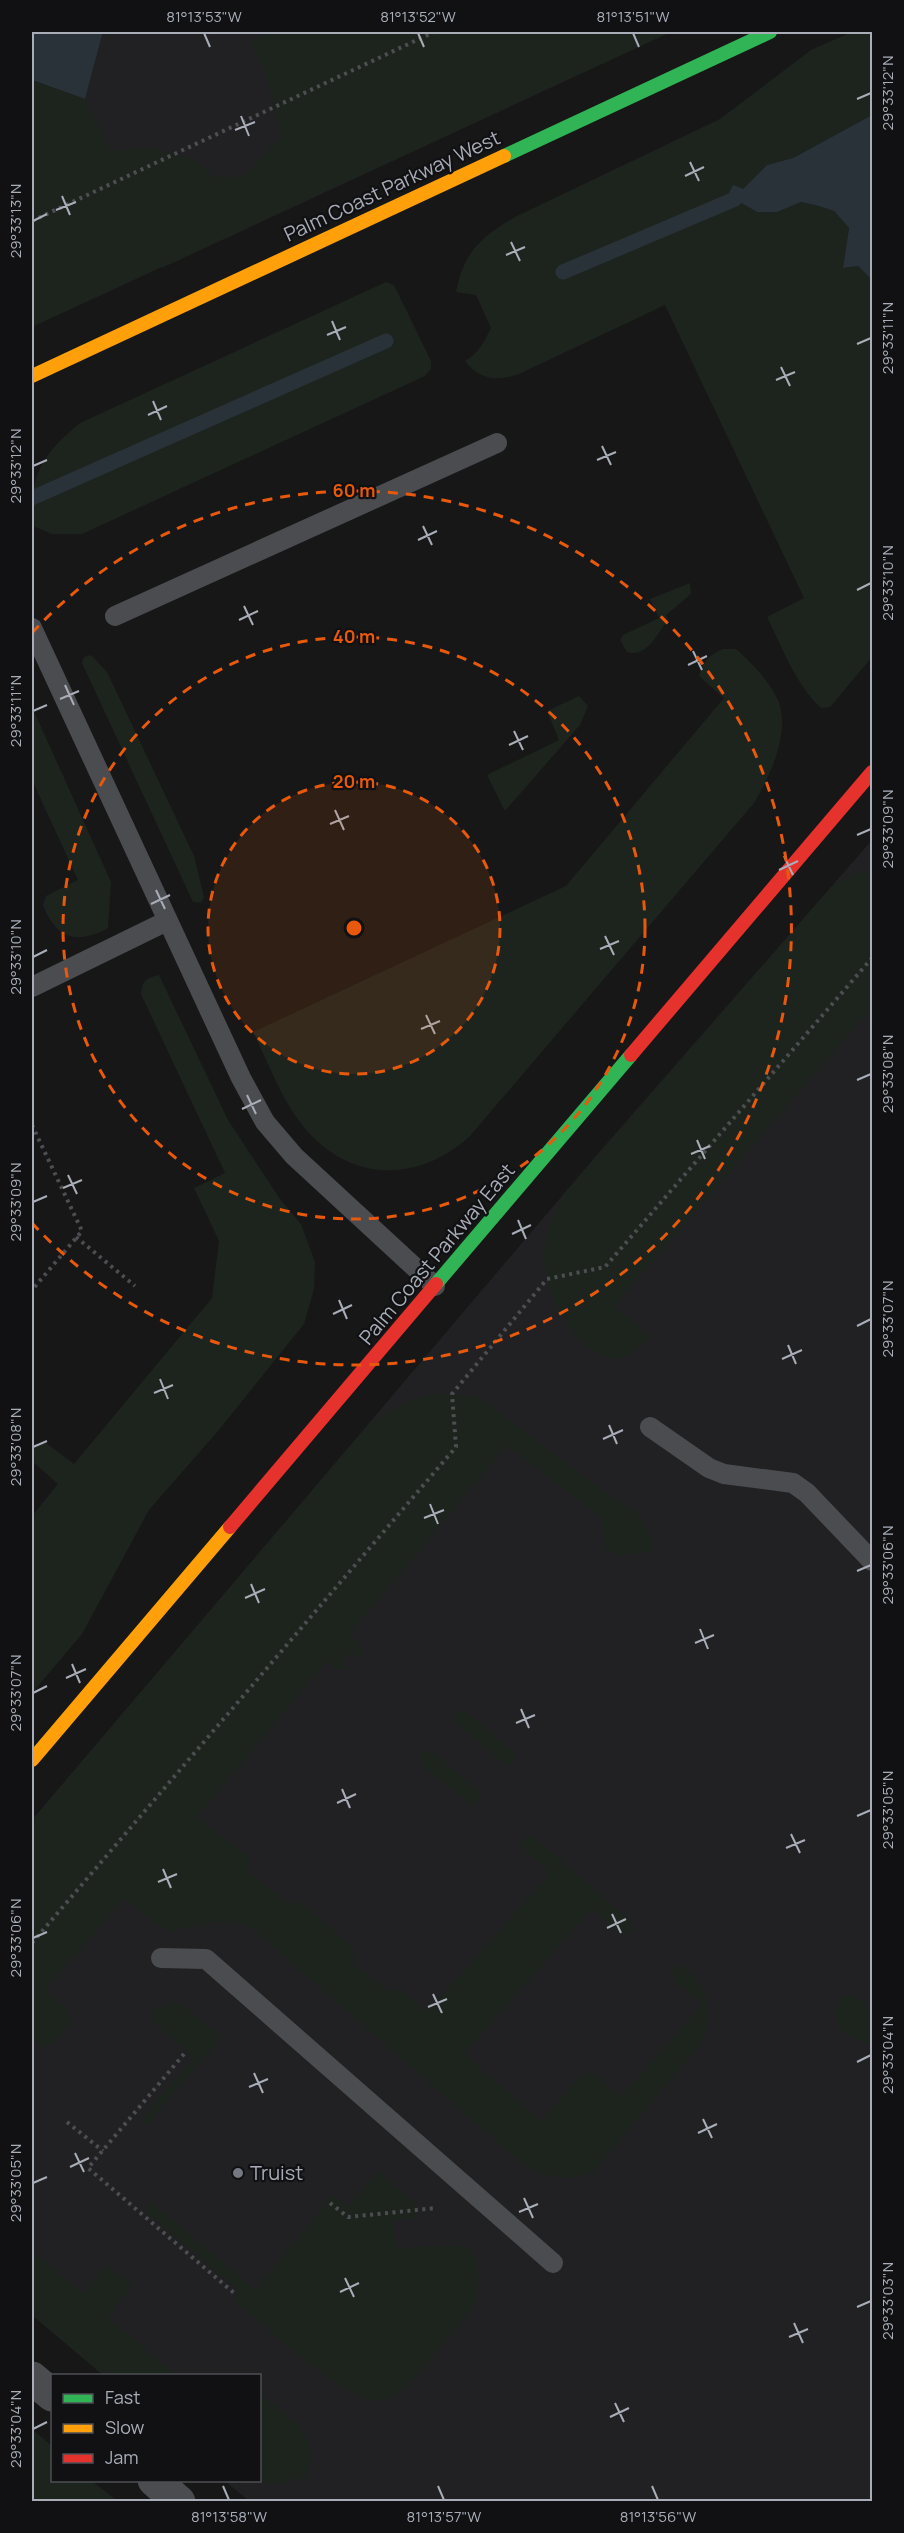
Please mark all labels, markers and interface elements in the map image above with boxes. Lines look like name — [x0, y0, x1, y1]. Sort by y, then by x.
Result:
text: 81°13'53"W — [166, 6, 242, 27]
text: 81°13'52"W — [380, 6, 456, 27]
text: 81°13'51"W — [596, 6, 670, 27]
text: 29°33'12"N — [877, 56, 898, 130]
street label: Palm Coast Parkway West — [279, 124, 504, 248]
text: 29°33'13"N — [5, 184, 26, 258]
text: 29°33'11"N — [877, 302, 898, 374]
text: 29°33'12"N — [5, 429, 26, 503]
text: 60 m — [333, 478, 375, 502]
text: 29°33'10"N — [877, 545, 898, 621]
text: 40 m — [333, 624, 375, 648]
text: 29°33'11"N — [5, 675, 26, 747]
text: 20 m — [333, 769, 375, 793]
text: 29°33'09"N — [877, 789, 898, 869]
centre of rings — [344, 918, 364, 938]
text: 29°33'10"N — [5, 919, 26, 995]
text: 29°33'08"N — [877, 1035, 898, 1113]
street label: Palm Coast Parkway East — [353, 1157, 520, 1350]
text: 29°33'09"N — [5, 1162, 26, 1242]
text: 29°33'07"N — [877, 1280, 898, 1358]
text: 29°33'08"N — [5, 1408, 26, 1486]
text: 29°33'06"N — [877, 1525, 898, 1605]
text: 29°33'07"N — [5, 1654, 26, 1732]
text: 29°33'05"N — [877, 1771, 898, 1849]
text: 29°33'06"N — [5, 1898, 26, 1978]
text: 29°33'04"N — [877, 2016, 898, 2094]
text: 29°33'05"N — [5, 2144, 26, 2222]
place label: Truist — [250, 2159, 303, 2186]
marker: Truist — [231, 2166, 245, 2180]
text: 29°33'03"N — [877, 2262, 898, 2340]
legend — [51, 2374, 261, 2482]
text: Fast — [105, 2385, 140, 2409]
text: 29°33'04"N — [5, 2390, 26, 2468]
text: Slow — [105, 2415, 145, 2439]
text: Jam — [105, 2445, 139, 2469]
text: 81°13'58"W — [191, 2506, 267, 2527]
text: 81°13'57"W — [407, 2506, 481, 2527]
text: 81°13'56"W — [620, 2506, 696, 2527]

